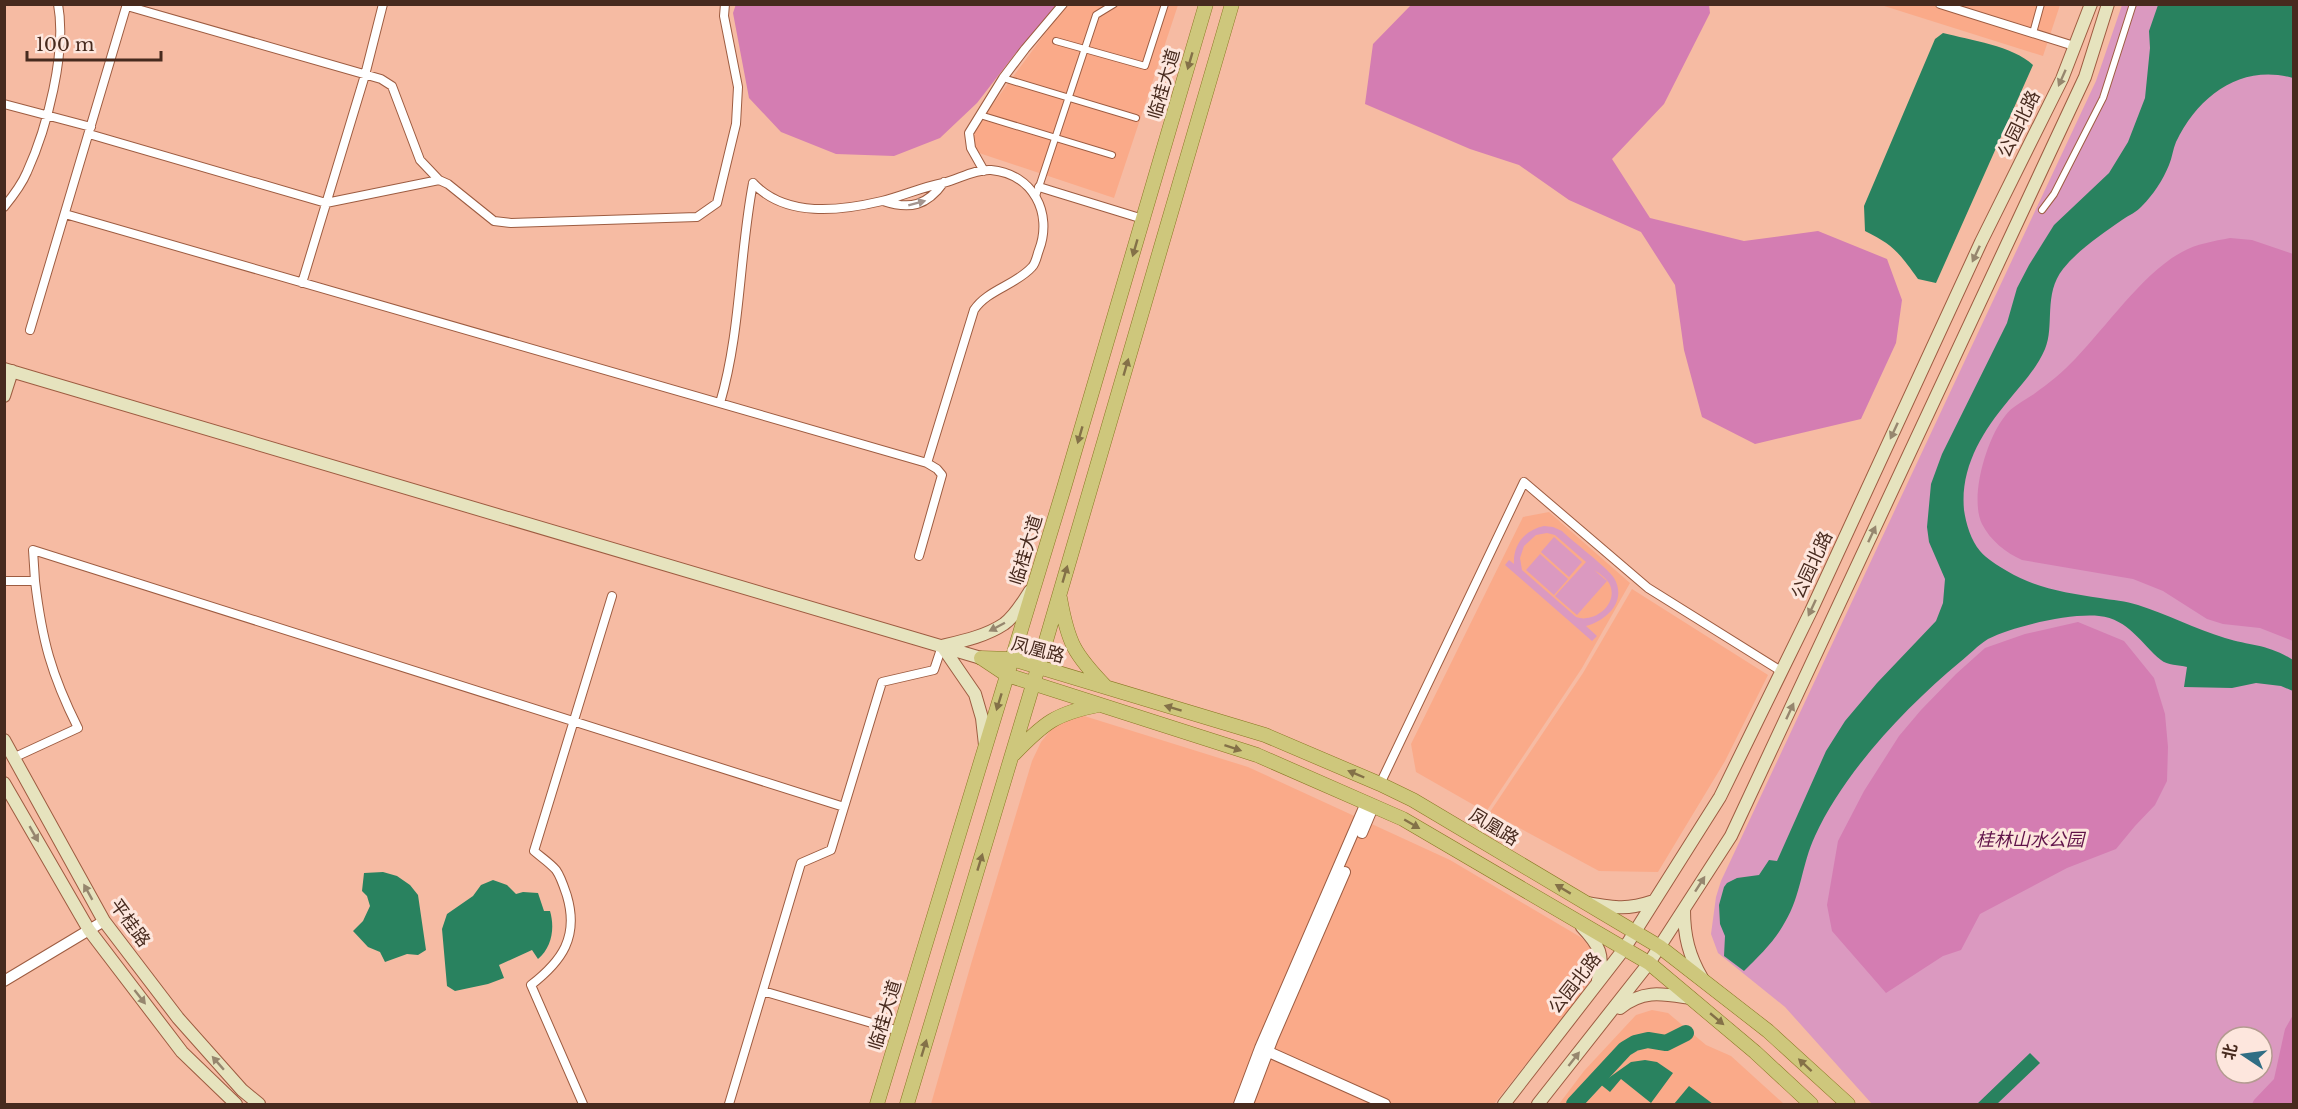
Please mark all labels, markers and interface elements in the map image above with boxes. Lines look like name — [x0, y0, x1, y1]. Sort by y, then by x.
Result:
scale bar — [27, 24, 160, 62]
text: 100 m — [36, 34, 94, 56]
street label: 临桂大道 — [1144, 46, 1184, 122]
one-way arrow — [1185, 52, 1194, 70]
one-way arrow — [2057, 70, 2066, 87]
street label: 公园北路 — [1993, 87, 2045, 161]
one-way arrow — [908, 198, 926, 207]
one-way arrow — [1130, 239, 1139, 257]
one-way arrow — [1971, 245, 1980, 262]
one-way arrow — [1122, 358, 1131, 376]
one-way arrow — [1889, 422, 1899, 440]
one-way arrow — [1074, 426, 1084, 444]
street label: 临桂大道 — [1005, 512, 1047, 588]
one-way arrow — [1867, 525, 1876, 542]
street label: 公园北路 — [1787, 528, 1837, 602]
one-way arrow — [1061, 565, 1070, 583]
one-way arrow — [1808, 599, 1817, 616]
one-way arrow — [988, 622, 1005, 632]
street label: 凤凰路 — [1009, 632, 1067, 668]
one-way arrow — [994, 693, 1003, 711]
one-way arrow — [1785, 702, 1794, 719]
one-way arrow — [1164, 703, 1182, 712]
one-way arrow — [1224, 743, 1242, 753]
one-way arrow — [1347, 768, 1365, 778]
street label: 凤凰路 — [1465, 804, 1523, 850]
one-way arrow — [1404, 819, 1420, 830]
one-way arrow — [28, 826, 39, 842]
park label: 桂林山水公园 — [1976, 829, 2087, 851]
one-way arrow — [976, 853, 985, 871]
one-way arrow — [1695, 875, 1706, 892]
one-way arrow — [82, 884, 93, 900]
one-way arrow — [1554, 884, 1571, 894]
street label: 平桂路 — [105, 895, 155, 951]
street label: 公园北路 — [1544, 948, 1606, 1018]
street label: 临桂大道 — [864, 977, 906, 1053]
one-way arrow — [133, 989, 146, 1005]
one-way arrow — [1709, 1013, 1725, 1026]
north arrow — [2214, 1025, 2274, 1085]
one-way arrow — [920, 1039, 929, 1057]
text: 北 — [2218, 1042, 2241, 1062]
one-way arrow — [1568, 1051, 1580, 1066]
one-way arrow — [212, 1056, 225, 1071]
one-way arrow — [1797, 1058, 1812, 1072]

